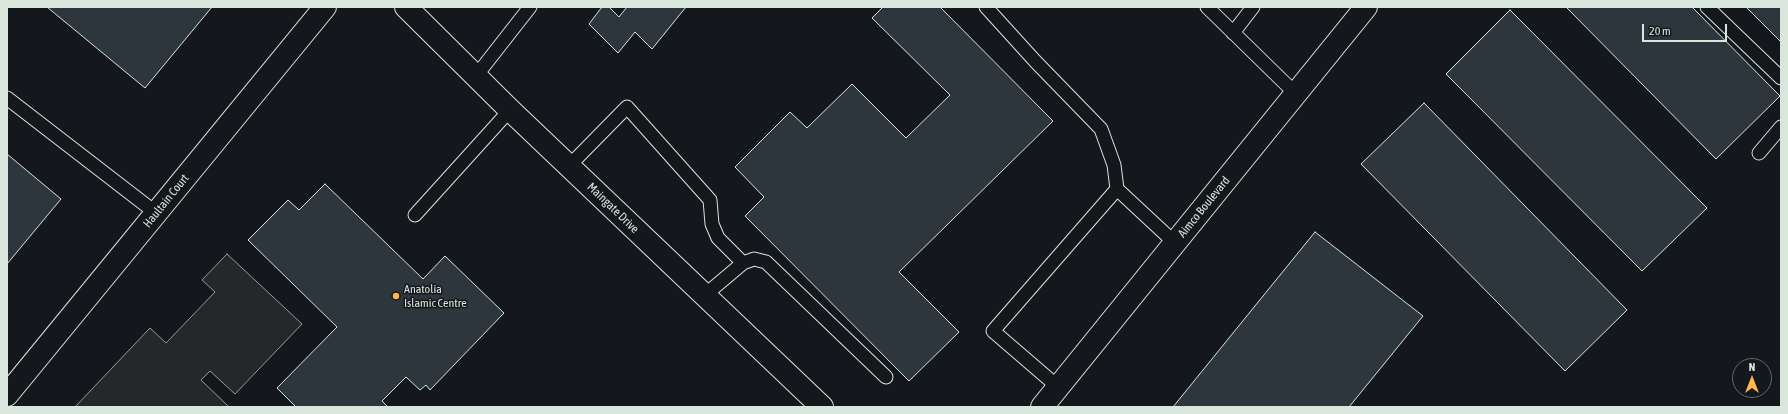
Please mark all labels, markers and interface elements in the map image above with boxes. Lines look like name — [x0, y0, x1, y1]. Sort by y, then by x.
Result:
scale bar — [1644, 16, 1729, 42]
text: 20 m — [1649, 24, 1671, 38]
street label: Haultain Court — [140, 171, 192, 231]
street label: Aimco Boulevard — [1175, 174, 1233, 240]
street label: Maingate Drive — [584, 180, 642, 236]
place label: Anatolia Islamic Centre — [404, 282, 467, 310]
marker: Anatolia Islamic Centre — [391, 291, 401, 301]
north arrow — [1732, 358, 1772, 398]
text: N — [1749, 361, 1755, 373]

